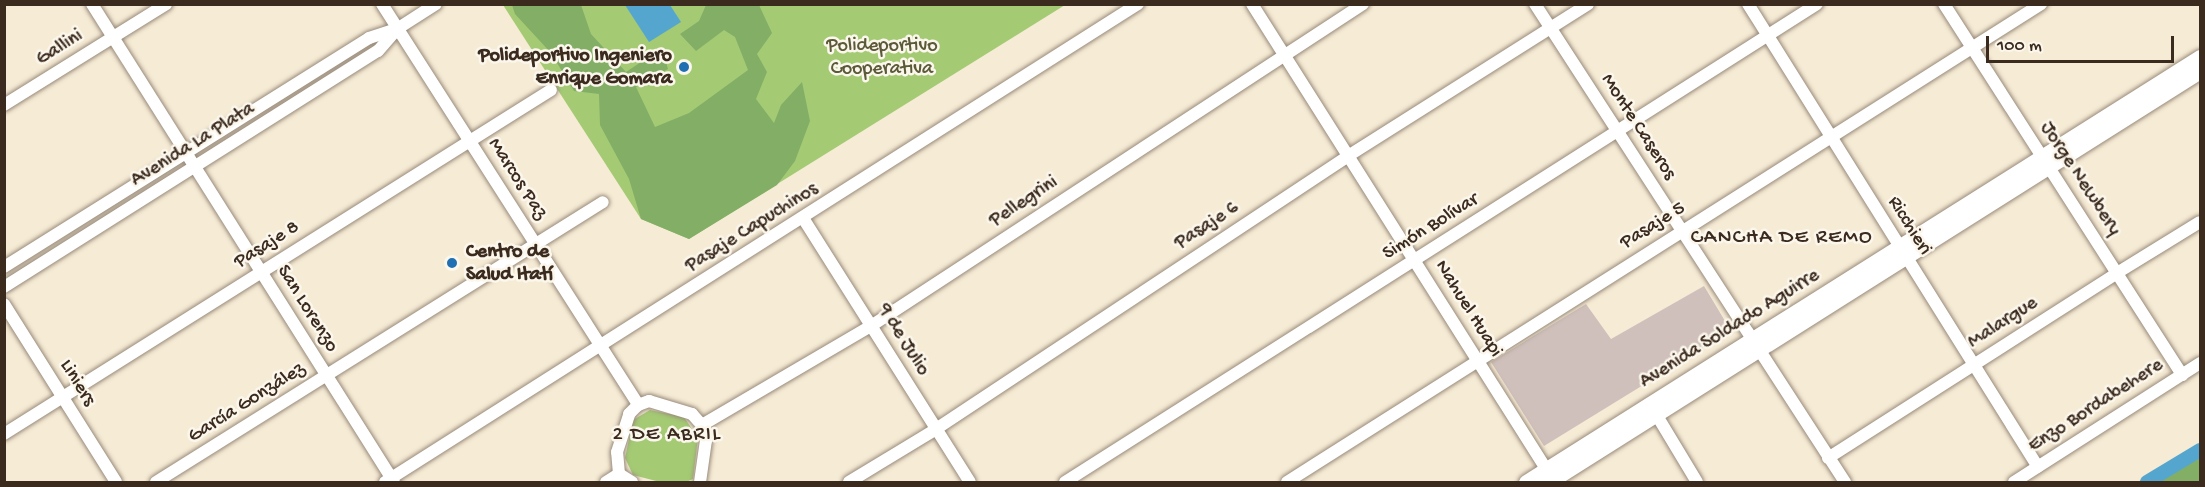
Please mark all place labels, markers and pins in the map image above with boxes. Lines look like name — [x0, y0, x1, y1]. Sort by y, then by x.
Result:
place label: Polideportivo Ingeniero Enrique Gomara — [478, 44, 672, 91]
marker: Polideportivo Ingeniero Enrique Gomara — [677, 60, 691, 74]
place label: Centro de Salud Itatí — [466, 240, 553, 287]
marker: Centro de Salud Itatí — [443, 254, 461, 272]

